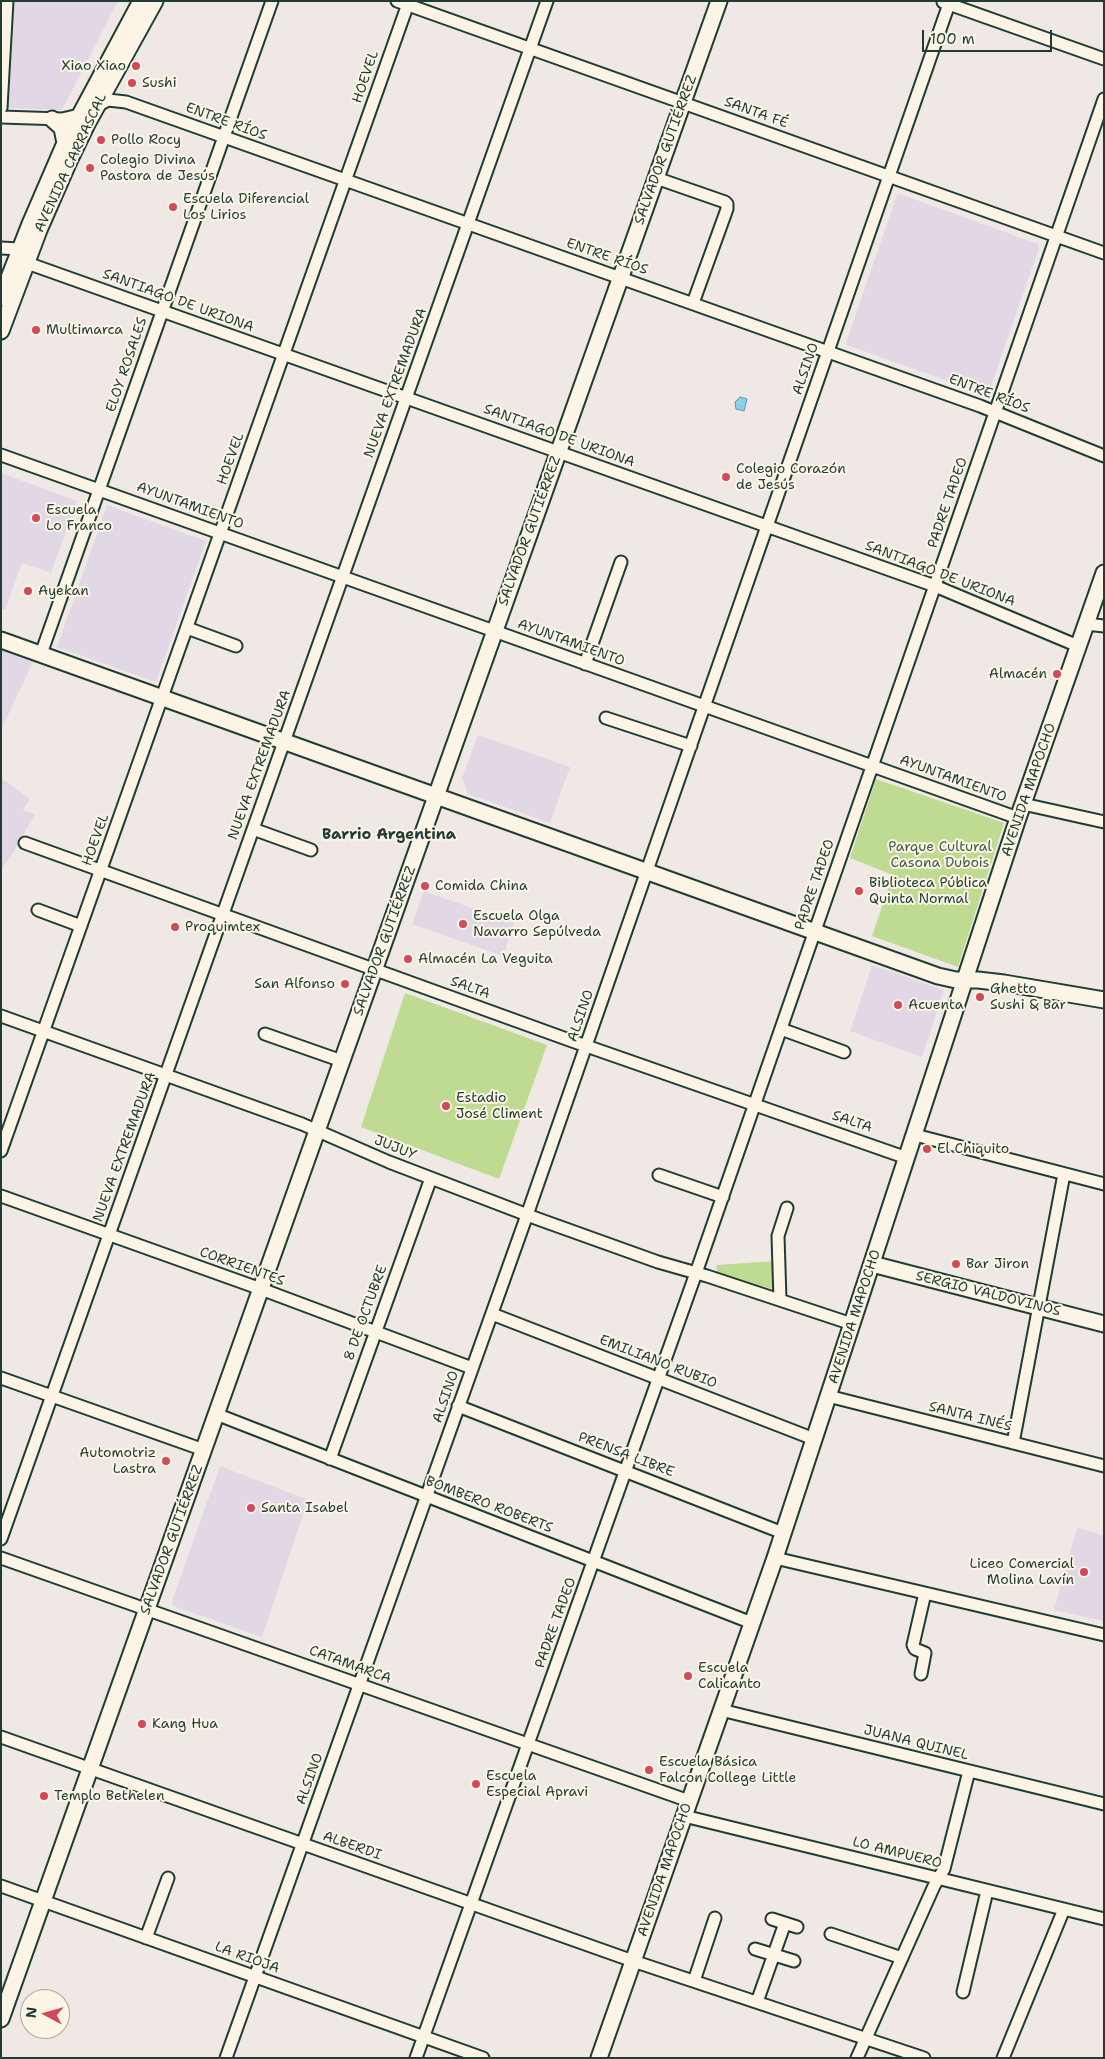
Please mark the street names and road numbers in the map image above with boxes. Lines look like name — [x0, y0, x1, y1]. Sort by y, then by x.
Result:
street label: HOEVEL — [349, 49, 383, 105]
street label: SALVADOR GUTIÉRREZ — [631, 73, 701, 227]
street label: AVENIDA CARRASCAL — [31, 91, 111, 235]
street label: SANTA FÉ — [722, 94, 790, 132]
street label: ENTRE RÍOS — [183, 100, 269, 144]
street label: ENTRE RÍOS — [564, 235, 650, 279]
street label: SANTIAGO DE URIONA — [100, 266, 256, 336]
street label: NUEVA EXTREMADURA — [361, 306, 431, 460]
street label: ELOY ROSALES — [103, 315, 151, 415]
street label: ALSINO — [789, 341, 823, 397]
street label: ENTRE RÍOS — [946, 371, 1032, 417]
street label: SANTIAGO DE URIONA — [481, 401, 637, 471]
street label: HOEVEL — [214, 431, 248, 487]
street label: SALVADOR GUTIÉRREZ — [495, 454, 565, 608]
street label: PADRE TADEO — [925, 455, 971, 551]
street label: AYUNTAMIENTO — [134, 479, 246, 533]
street label: SANTIAGO DE URIONA — [862, 538, 1018, 610]
street label: AYUNTAMIENTO — [515, 616, 627, 670]
street label: NUEVA EXTREMADURA — [225, 688, 295, 842]
street label: AVENIDA MAPOCHO — [998, 721, 1060, 859]
street label: AYUNTAMIENTO — [897, 752, 1009, 806]
street label: HOEVEL — [79, 812, 113, 868]
street label: PADRE TADEO — [792, 837, 838, 933]
street label: SALVADOR GUTIÉRREZ — [350, 864, 420, 1018]
street label: SALTA — [448, 973, 492, 1003]
street label: ALSINO — [564, 988, 598, 1044]
street label: NUEVA EXTREMADURA — [90, 1070, 160, 1224]
street label: SALTA — [830, 1107, 874, 1137]
street label: JUJUY — [371, 1132, 419, 1164]
street label: CORRIENTES — [197, 1244, 287, 1290]
street label: AVENIDA MAPOCHO — [825, 1248, 885, 1386]
street label: 8 DE OCTUBRE — [341, 1263, 391, 1363]
street label: SERGIO VALDOVINOS — [914, 1268, 1062, 1320]
street label: EMILIANO RUBIO — [597, 1332, 719, 1392]
street label: ALSINO — [429, 1369, 463, 1425]
street label: SANTA INÉS — [927, 1399, 1013, 1435]
street label: PRENSA LIBRE — [576, 1429, 676, 1481]
street label: SALVADOR GUTIÉRREZ — [137, 1463, 207, 1617]
street label: BOMBERO ROBERTS — [423, 1473, 555, 1537]
street label: PADRE TADEO — [532, 1575, 580, 1671]
street label: CATAMARCA — [307, 1642, 393, 1688]
street label: JUANA QUINEL — [862, 1722, 970, 1764]
street label: ALSINO — [293, 1751, 327, 1807]
street label: AVENIDA MAPOCHO — [634, 1801, 696, 1939]
street label: ALBERDI — [320, 1828, 384, 1864]
street label: LO AMPUERO — [851, 1834, 943, 1872]
street label: LA RIOJA — [212, 1939, 282, 1977]

